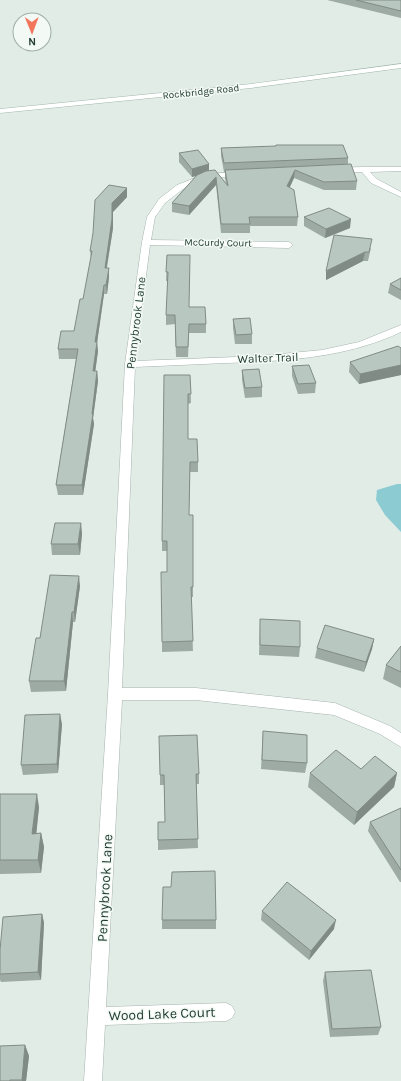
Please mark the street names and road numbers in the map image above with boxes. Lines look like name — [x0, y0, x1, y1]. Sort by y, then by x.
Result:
street label: Rockbridge Road — [162, 82, 240, 102]
street label: McCurdy Court — [184, 236, 252, 250]
street label: Pennybrook Lane — [123, 276, 149, 370]
street label: Walter Trail — [237, 350, 299, 366]
street label: Pennybrook Lane — [94, 834, 116, 942]
street label: Wood Lake Court — [108, 1004, 216, 1024]

